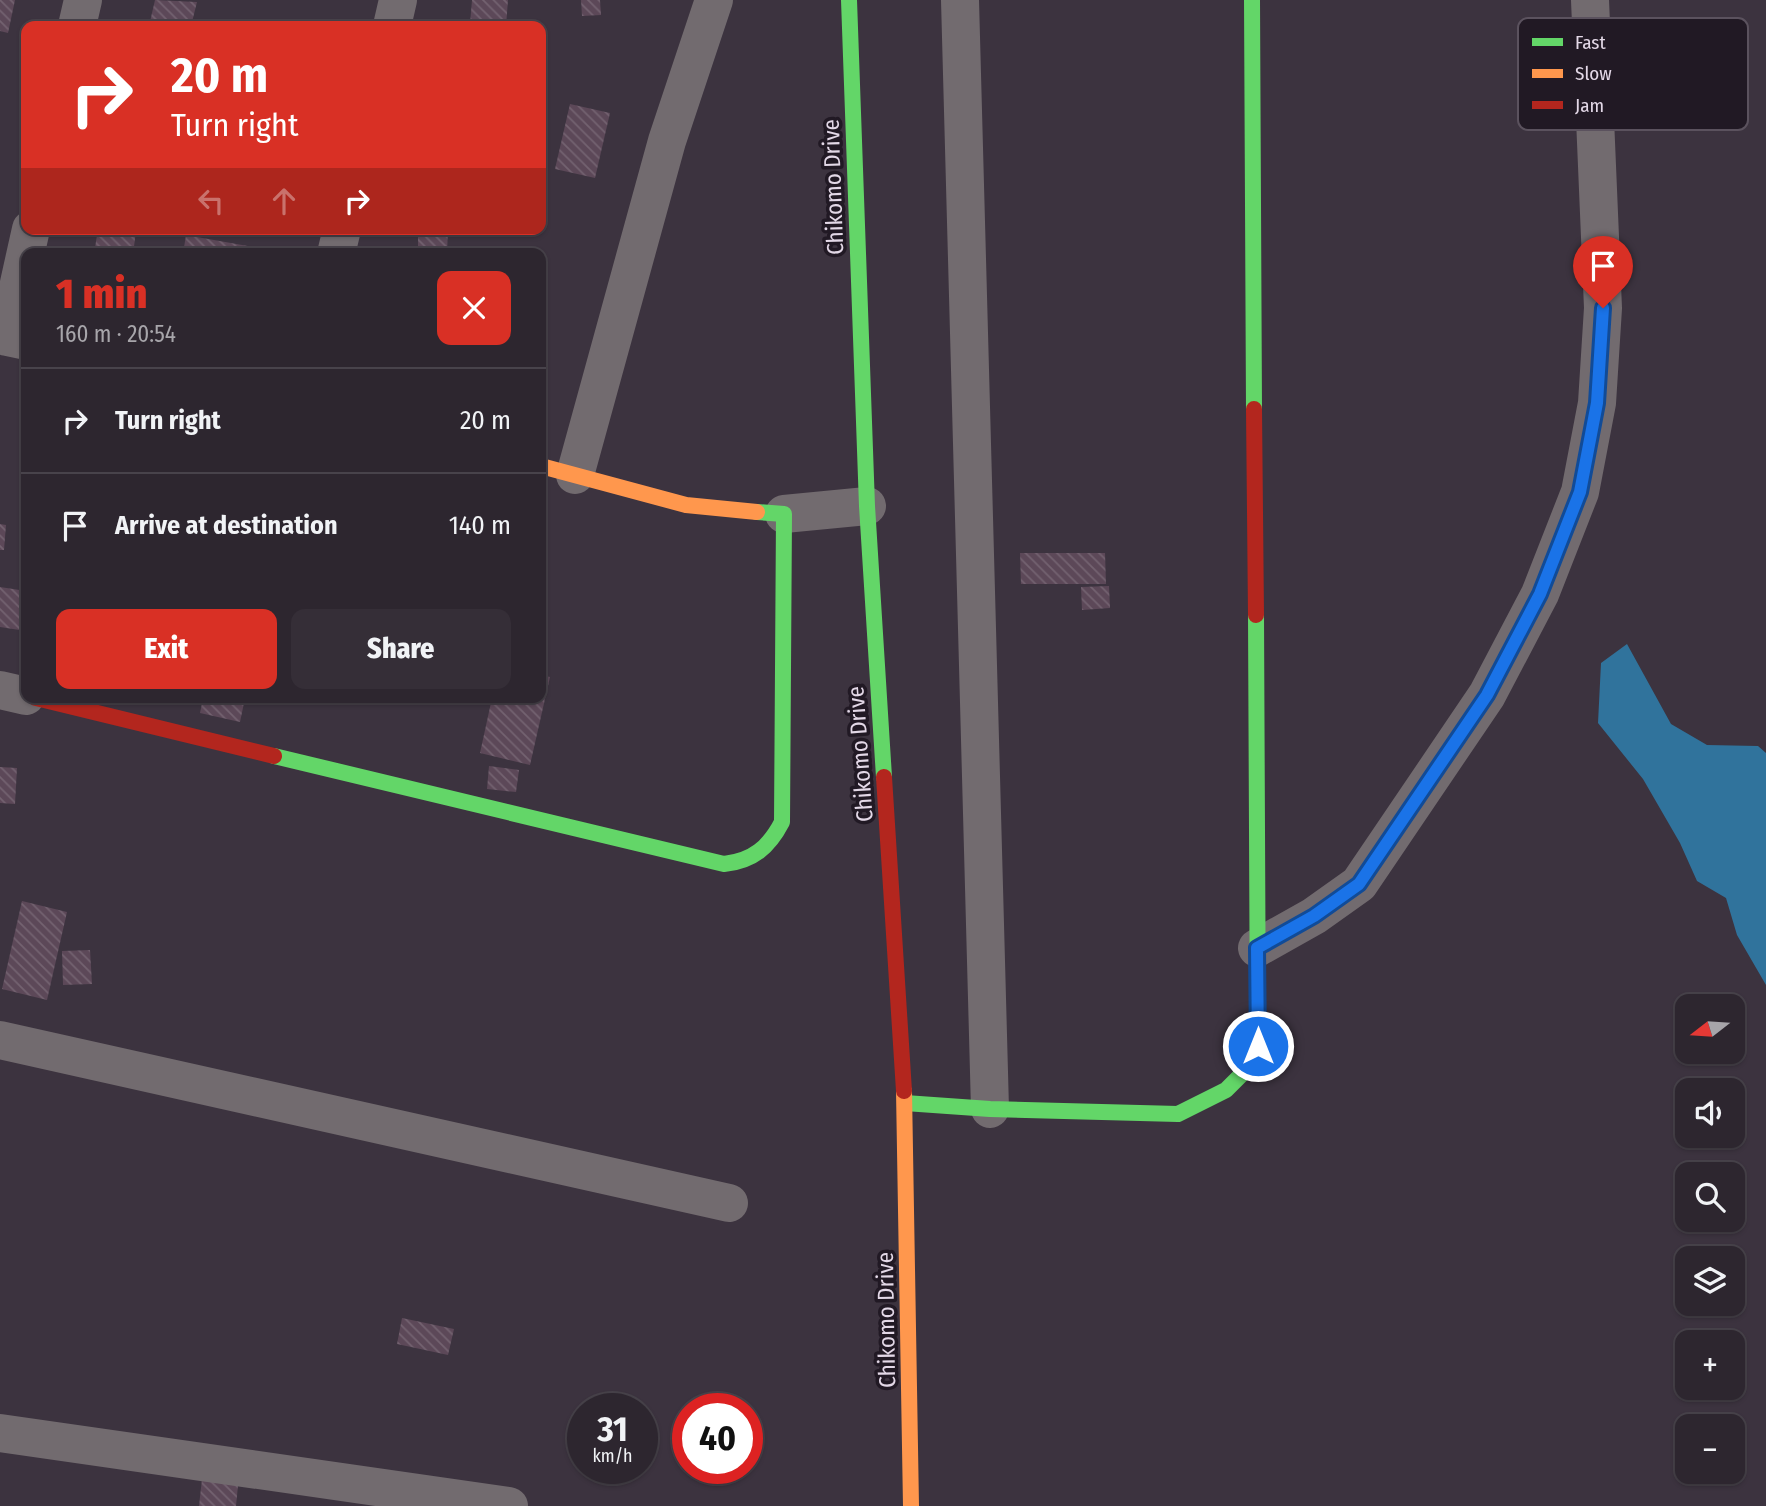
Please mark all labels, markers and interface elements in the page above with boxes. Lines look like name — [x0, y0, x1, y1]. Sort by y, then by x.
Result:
legend — [1518, 18, 1748, 130]
text: Fast — [1575, 31, 1606, 54]
text: 20 m — [171, 46, 268, 105]
icon: right — [56, 49, 147, 140]
text: Slow — [1575, 62, 1612, 85]
text: Jam — [1575, 94, 1604, 117]
text: Turn right — [171, 106, 298, 144]
street label: Chikomo Drive — [817, 119, 849, 255]
icon: left — [192, 182, 230, 220]
icon: ahead — [265, 182, 303, 220]
icon: right — [338, 182, 376, 220]
pin — [1573, 236, 1633, 308]
icon: arrive — [1584, 247, 1622, 285]
text: 1 min — [56, 269, 147, 319]
button: close — [437, 271, 511, 345]
text: 160 m · 20:54 — [56, 320, 176, 348]
icon: right — [56, 402, 94, 440]
text: Turn right — [115, 405, 221, 436]
text: 20 m — [460, 405, 511, 436]
icon: arrive — [56, 507, 94, 545]
text: Arrive at destination — [115, 510, 338, 541]
text: 140 m — [449, 510, 511, 541]
button: Exit — [56, 609, 277, 689]
button: Share — [291, 609, 511, 689]
street label: Chikomo Drive — [841, 685, 879, 823]
north arrow — [1675, 994, 1745, 1064]
map controls — [1675, 994, 1745, 1484]
position arrow — [1221, 1009, 1295, 1083]
button: sound — [1675, 1078, 1745, 1148]
button: search — [1675, 1162, 1745, 1232]
button: layers — [1675, 1246, 1745, 1316]
street label: Chikomo Drive — [871, 1252, 901, 1388]
button: + — [1675, 1330, 1745, 1400]
speed limit sign: 40 — [672, 1393, 763, 1484]
text: 31 — [597, 1408, 628, 1450]
button: − — [1675, 1414, 1745, 1484]
text: km/h — [592, 1445, 633, 1467]

